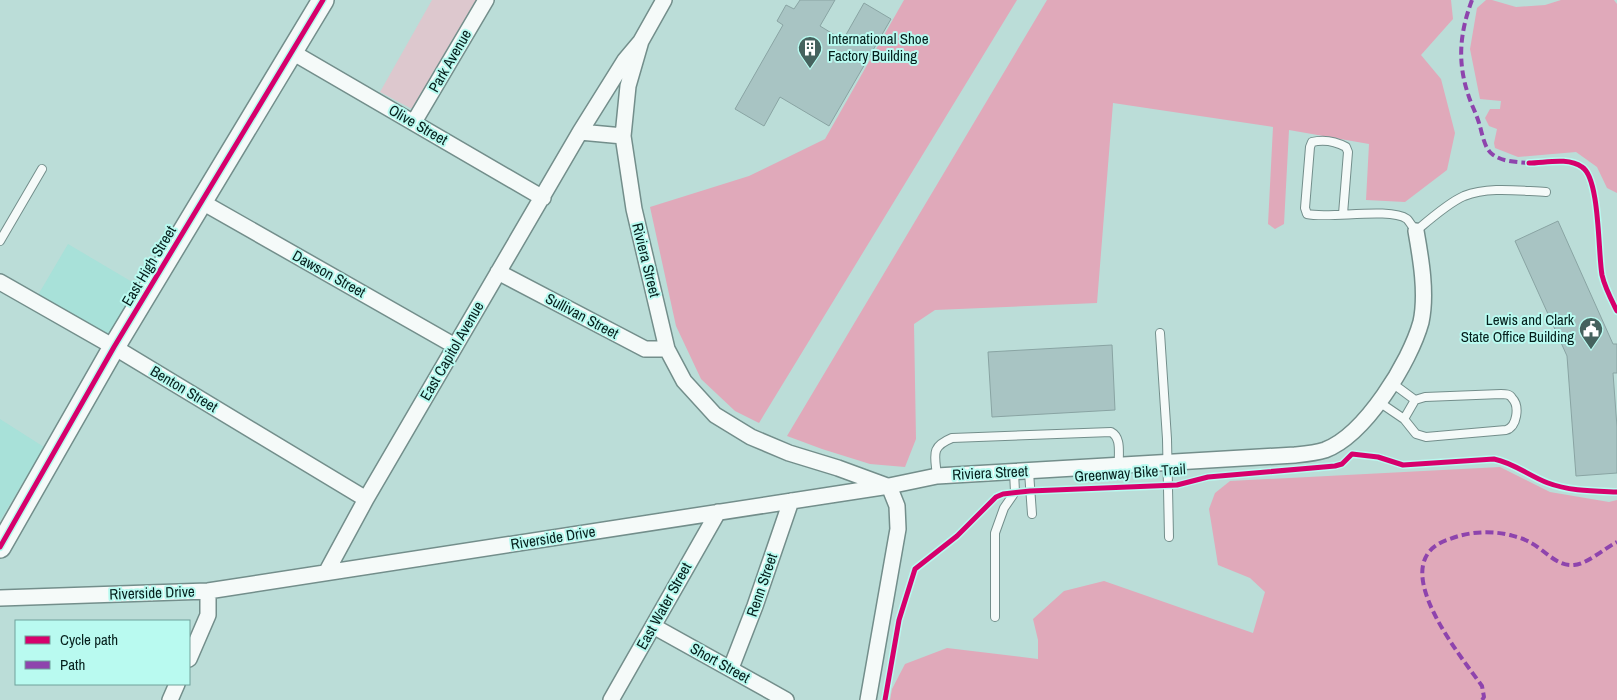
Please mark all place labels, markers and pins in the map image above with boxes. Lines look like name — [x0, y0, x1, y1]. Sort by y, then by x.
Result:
place label: International Shoe Factory Building — [828, 28, 929, 66]
building icon: International Shoe Factory Building — [797, 35, 823, 69]
place label: Lewis and Clark State Office Building — [1461, 309, 1575, 347]
public building icon: Lewis and Clark State Office Building — [1578, 316, 1604, 350]

